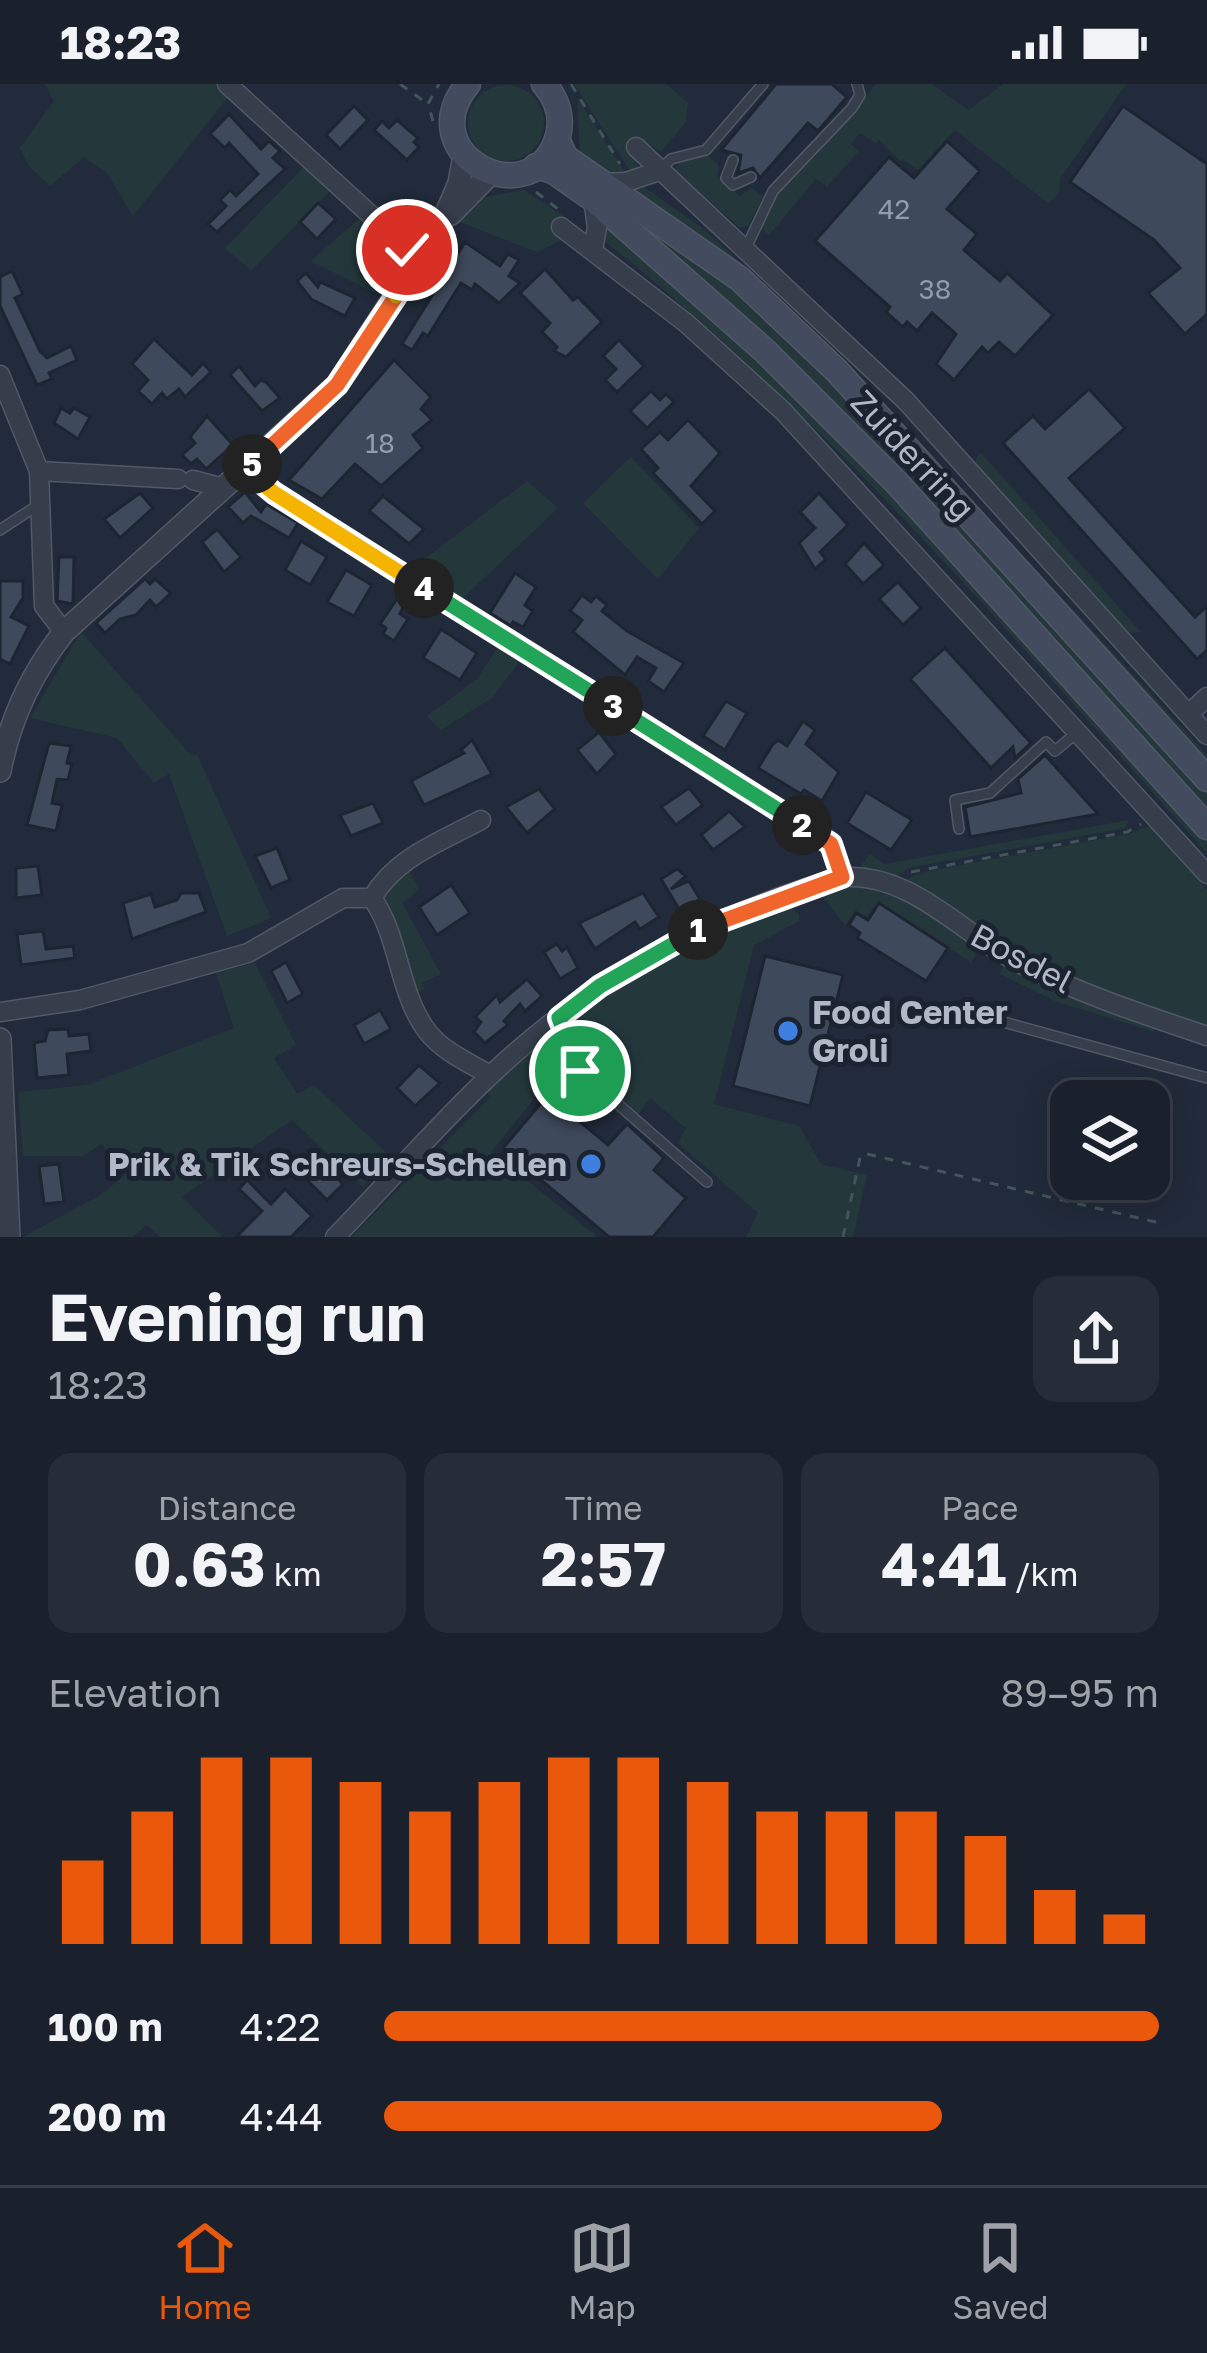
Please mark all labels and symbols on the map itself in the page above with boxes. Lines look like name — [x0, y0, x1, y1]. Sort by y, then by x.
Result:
house number: 42 — [878, 193, 910, 225]
pin — [356, 199, 458, 301]
house number: 38 — [919, 273, 951, 305]
street label: Zuiderring — [844, 382, 983, 527]
house number: 18 — [365, 427, 395, 459]
pin: 5 — [222, 434, 282, 494]
pin: 4 — [394, 558, 454, 618]
pin: 3 — [583, 676, 643, 736]
pin: 2 — [772, 795, 832, 855]
pin: 1 — [668, 900, 728, 960]
street label: Bosdel — [965, 915, 1080, 1000]
place label: Food Center Groli — [812, 992, 1008, 1069]
marker: Food Center Groli — [775, 1018, 801, 1044]
pin — [529, 1020, 631, 1122]
place label: Prik & Tik Schreurs-Schellen — [108, 1144, 567, 1183]
marker: Prik & Tik Schreurs-Schellen — [578, 1151, 604, 1177]

